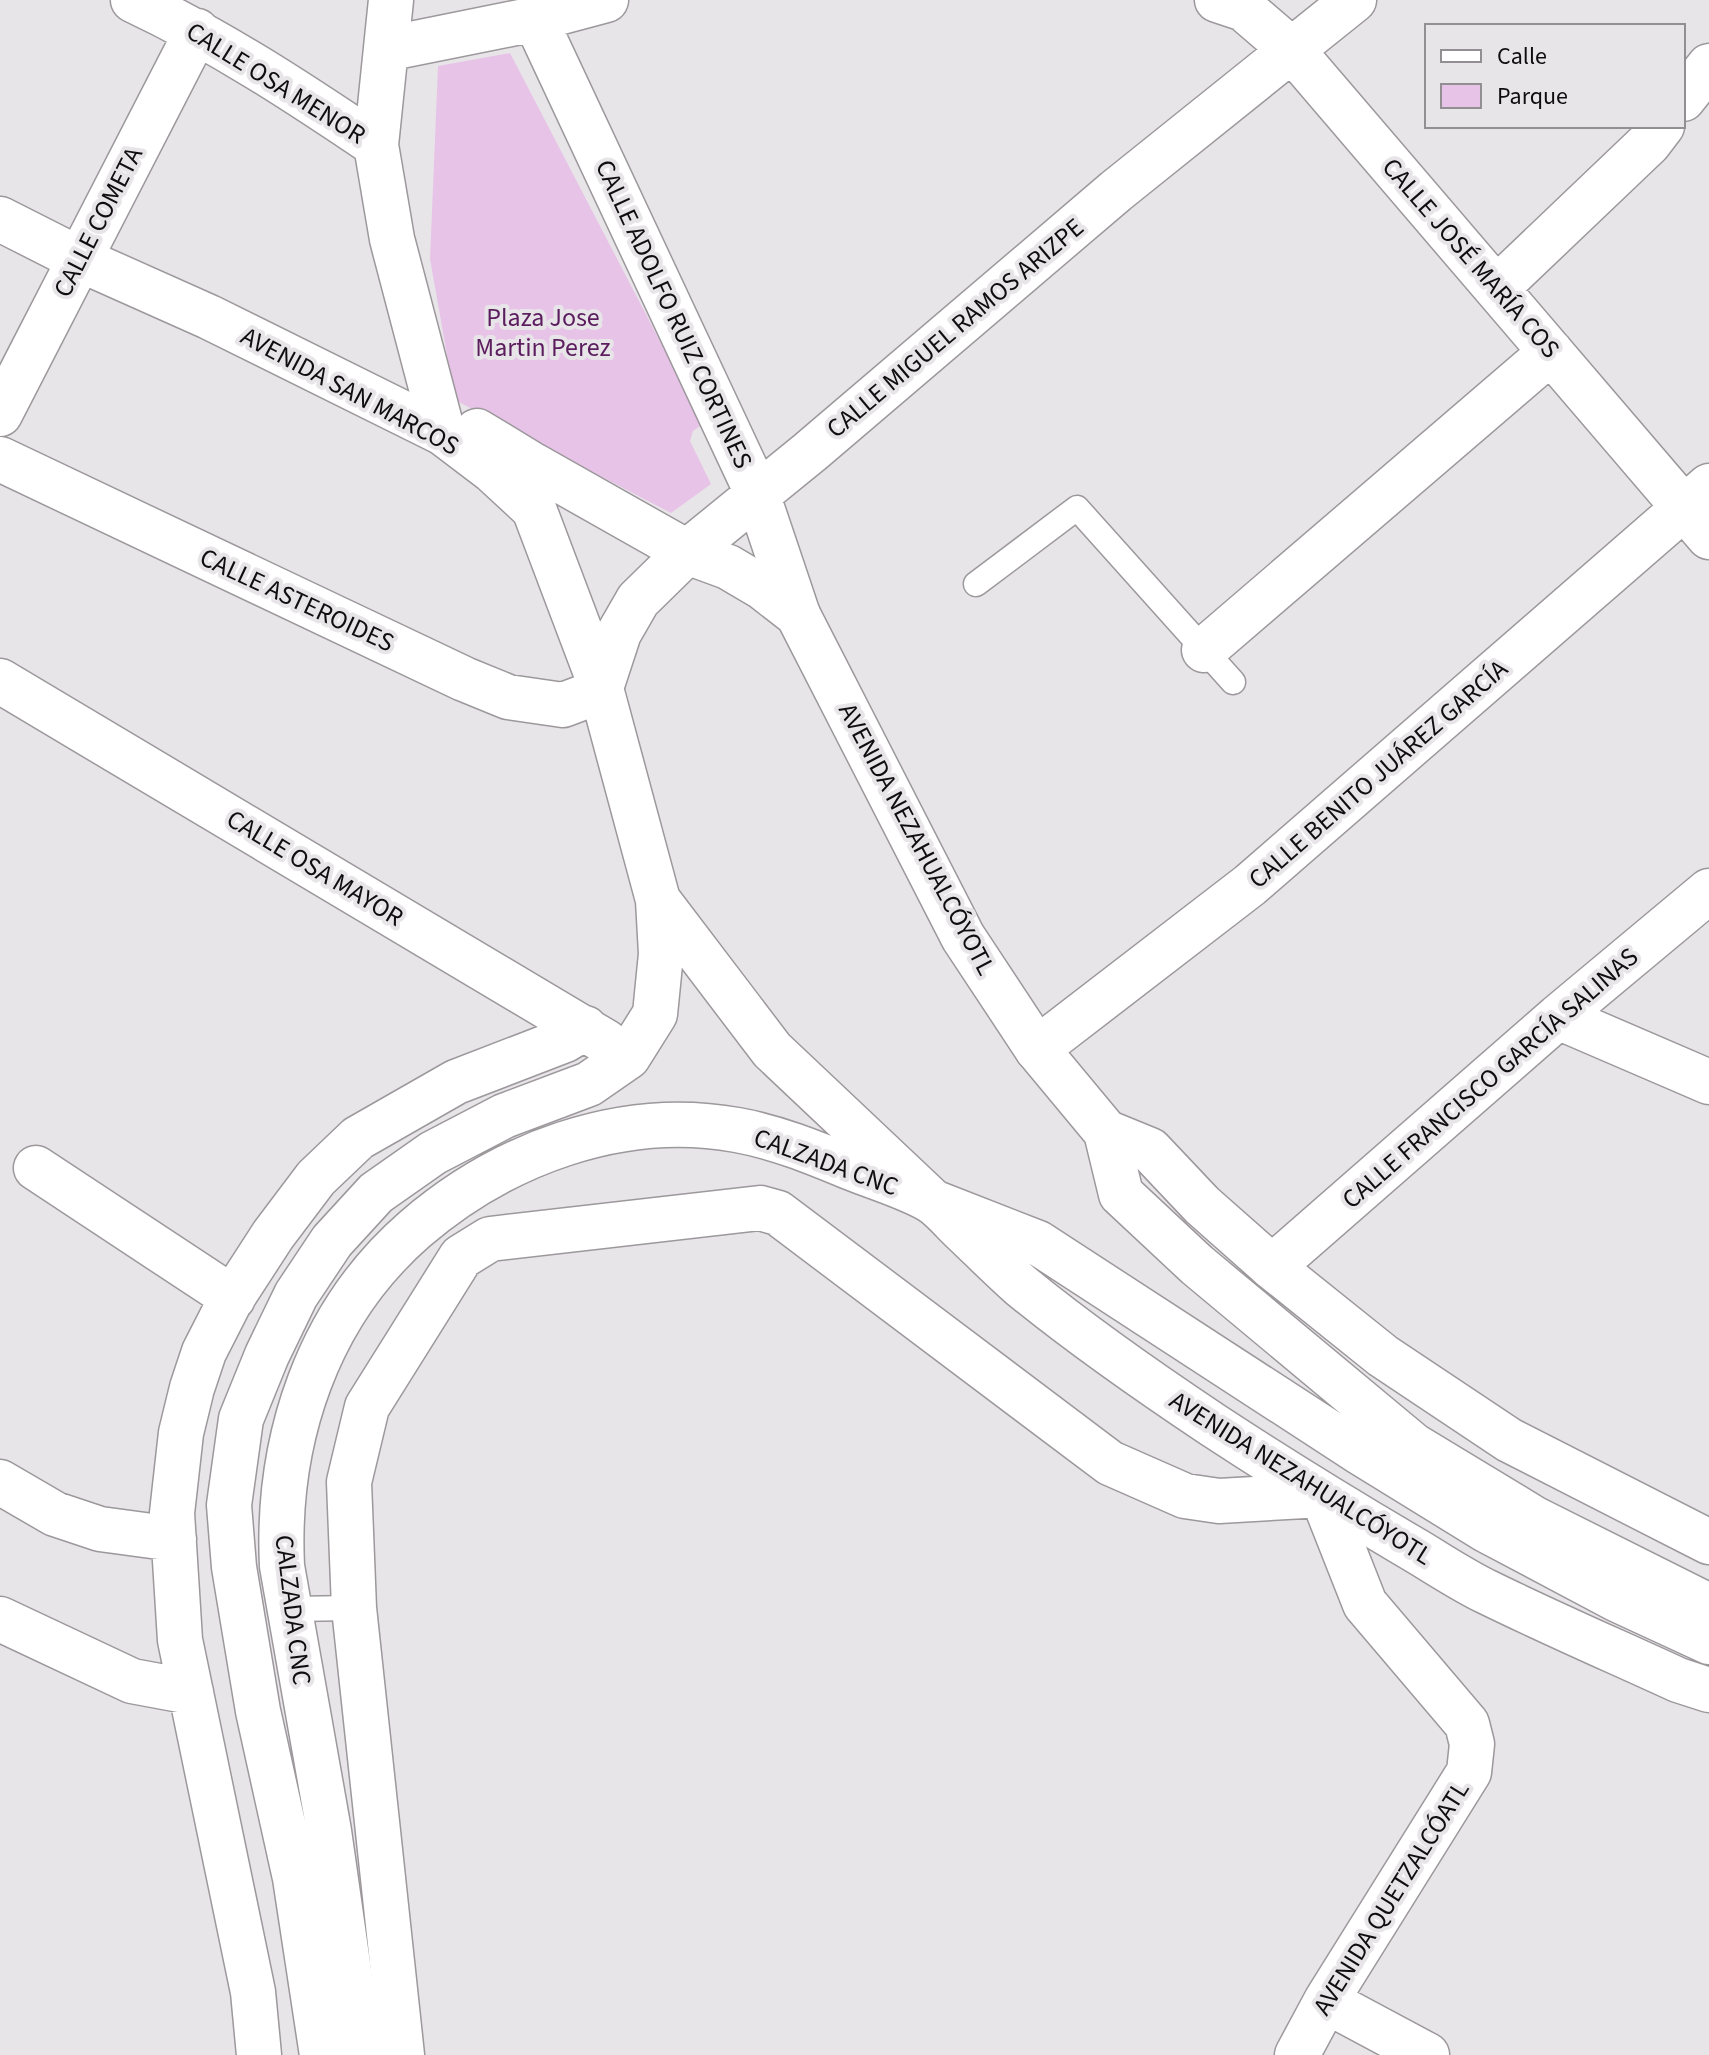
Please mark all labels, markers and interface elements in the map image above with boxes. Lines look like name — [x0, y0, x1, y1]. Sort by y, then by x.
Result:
street label: CALLE OSA MENOR — [179, 13, 373, 153]
legend — [1425, 24, 1685, 128]
text: Calle — [1497, 39, 1547, 74]
text: Parque — [1497, 79, 1568, 114]
street label: CALLE COMETA — [44, 140, 152, 304]
street label: CALLE JOSÉ MARÍA COS — [1373, 150, 1569, 366]
street label: CALLE ADOLFO RUIZ CORTINES — [586, 154, 762, 474]
street label: CALLE MIGUEL RAMOS ARIZPE — [818, 209, 1092, 447]
park label: Plaza Jose Martin Perez — [475, 299, 611, 366]
street label: AVENIDA SAN MARCOS — [234, 318, 466, 464]
street label: CALLE ASTEROIDES — [194, 539, 400, 661]
street label: CALLE BENITO JUÁREZ GARCÍA — [1240, 650, 1516, 897]
street label: AVENIDA NEZAHUALCÓYOTL — [829, 696, 1005, 982]
street label: CALLE OSA MAYOR — [220, 801, 411, 936]
street label: CALLE FRANCISCO GARCÍA SALINAS — [1334, 939, 1646, 1217]
street label: CALZADA CNC — [749, 1119, 903, 1205]
street label: AVENIDA NEZAHUALCÓYOTL — [1162, 1382, 1440, 1574]
street label: CALZADA CNC — [265, 1533, 321, 1687]
street label: AVENIDA QUETZALCÓATL — [1304, 1774, 1478, 2022]

